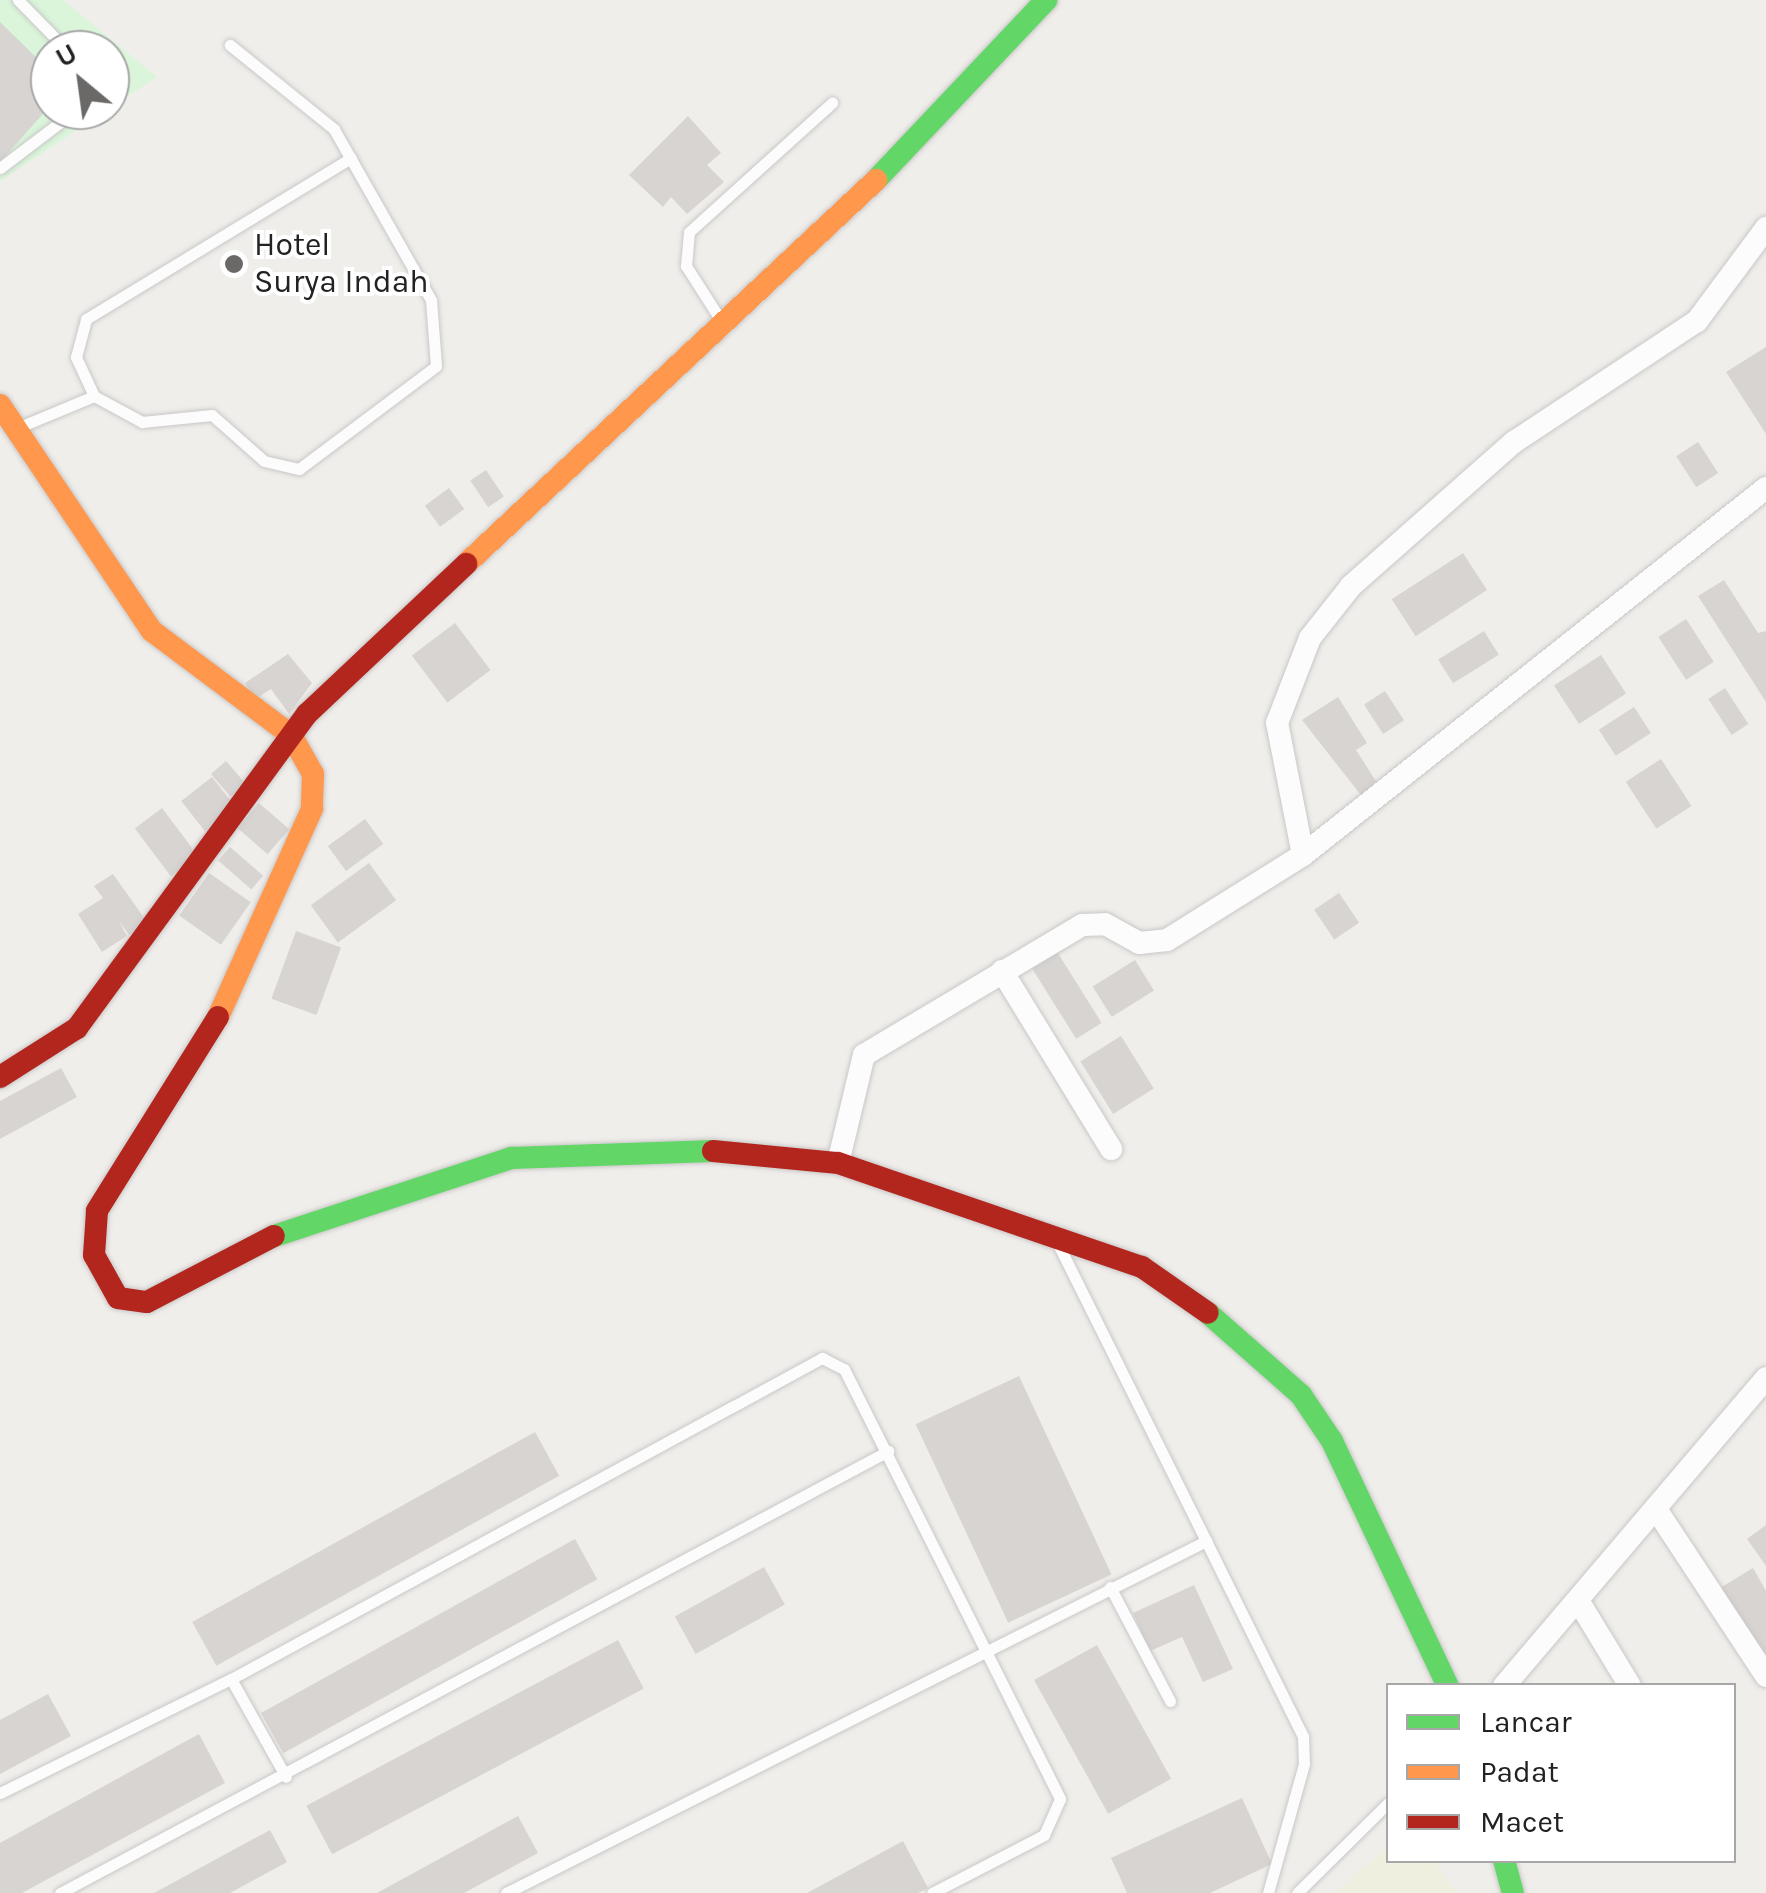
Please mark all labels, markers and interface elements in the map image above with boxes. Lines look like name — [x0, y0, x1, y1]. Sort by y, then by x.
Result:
north arrow — [30, 30, 130, 130]
text: U — [50, 36, 83, 74]
place label: Hotel Surya Indah — [254, 227, 429, 302]
marker: Hotel Surya Indah — [223, 253, 245, 275]
legend — [1386, 1683, 1736, 1863]
text: Lancar — [1480, 1704, 1572, 1740]
text: Padat — [1480, 1754, 1559, 1790]
text: Macet — [1480, 1804, 1564, 1840]

